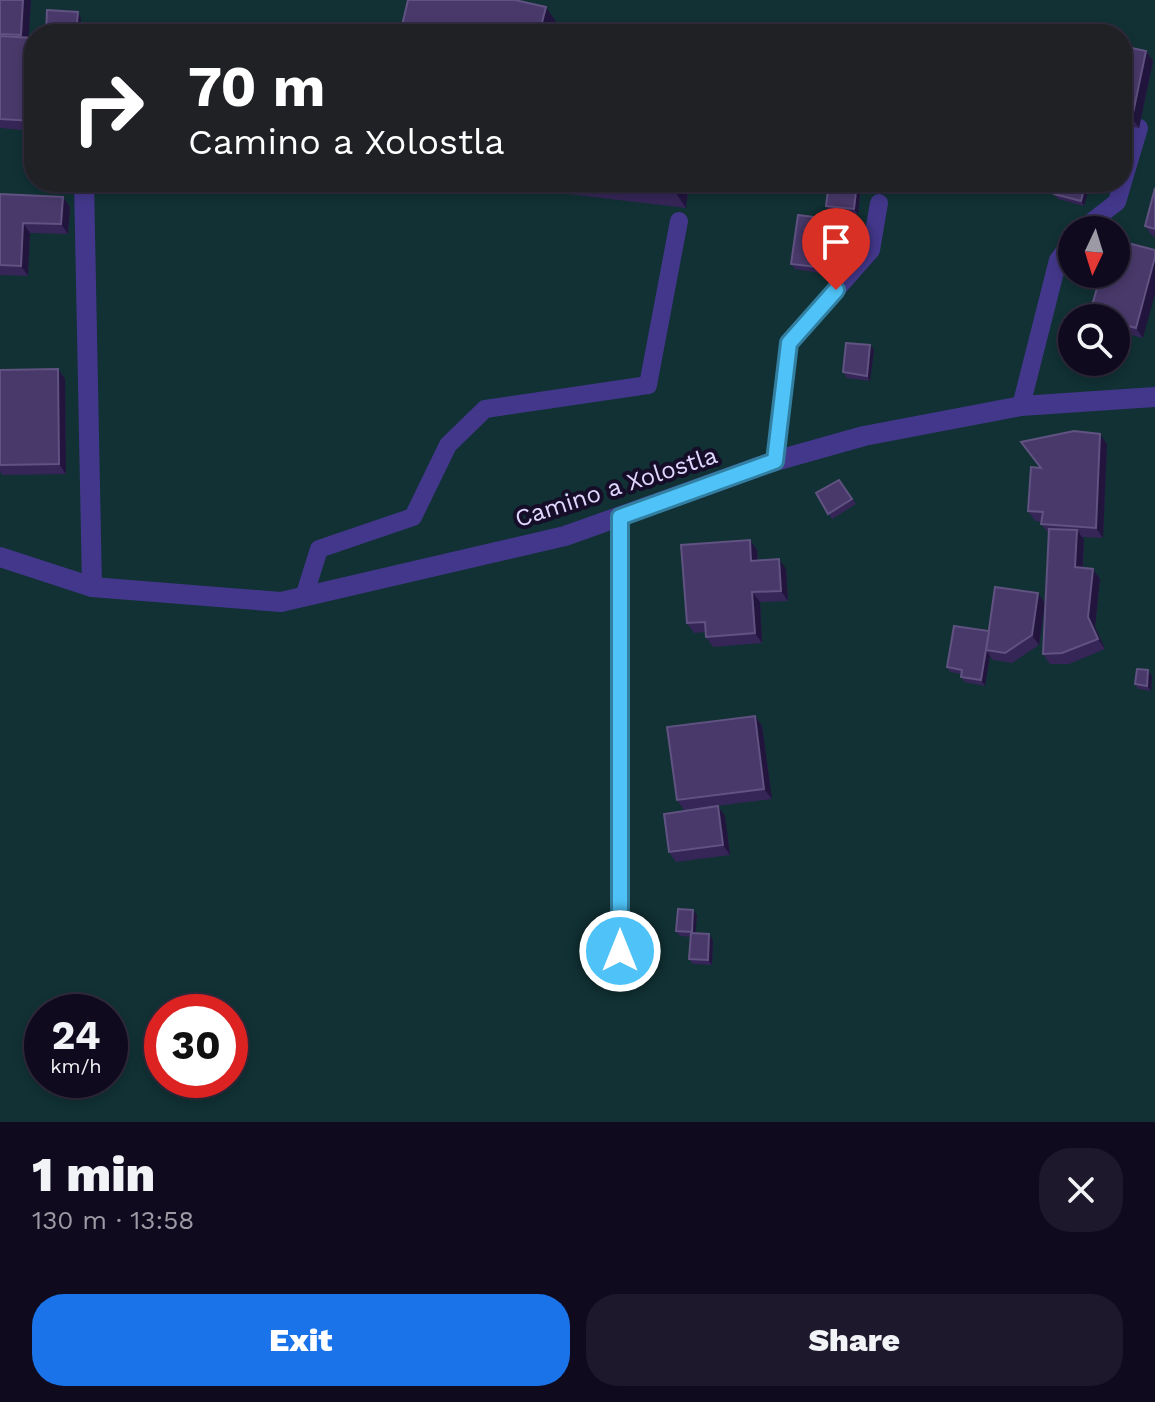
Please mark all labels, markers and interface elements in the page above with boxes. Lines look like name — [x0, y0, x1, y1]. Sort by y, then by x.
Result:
text: 70 m — [188, 54, 325, 120]
icon: right — [56, 56, 160, 160]
text: Camino a Xolostla — [188, 121, 505, 163]
pin — [802, 208, 870, 290]
north arrow — [1058, 216, 1130, 288]
map controls — [1058, 216, 1130, 376]
icon: arrive — [814, 220, 858, 264]
button: search — [1058, 304, 1130, 376]
street label: Camino a Xolostla — [511, 441, 721, 533]
position arrow — [578, 909, 662, 993]
speed limit sign: 30 — [144, 994, 248, 1098]
text: 24 — [51, 1012, 101, 1059]
text: km/h — [50, 1054, 102, 1078]
text: 1 min — [32, 1146, 155, 1203]
button: close — [1039, 1148, 1123, 1232]
text: 130 m · 13:58 — [32, 1205, 194, 1235]
button: Exit — [32, 1294, 570, 1386]
button: Share — [586, 1294, 1123, 1386]

